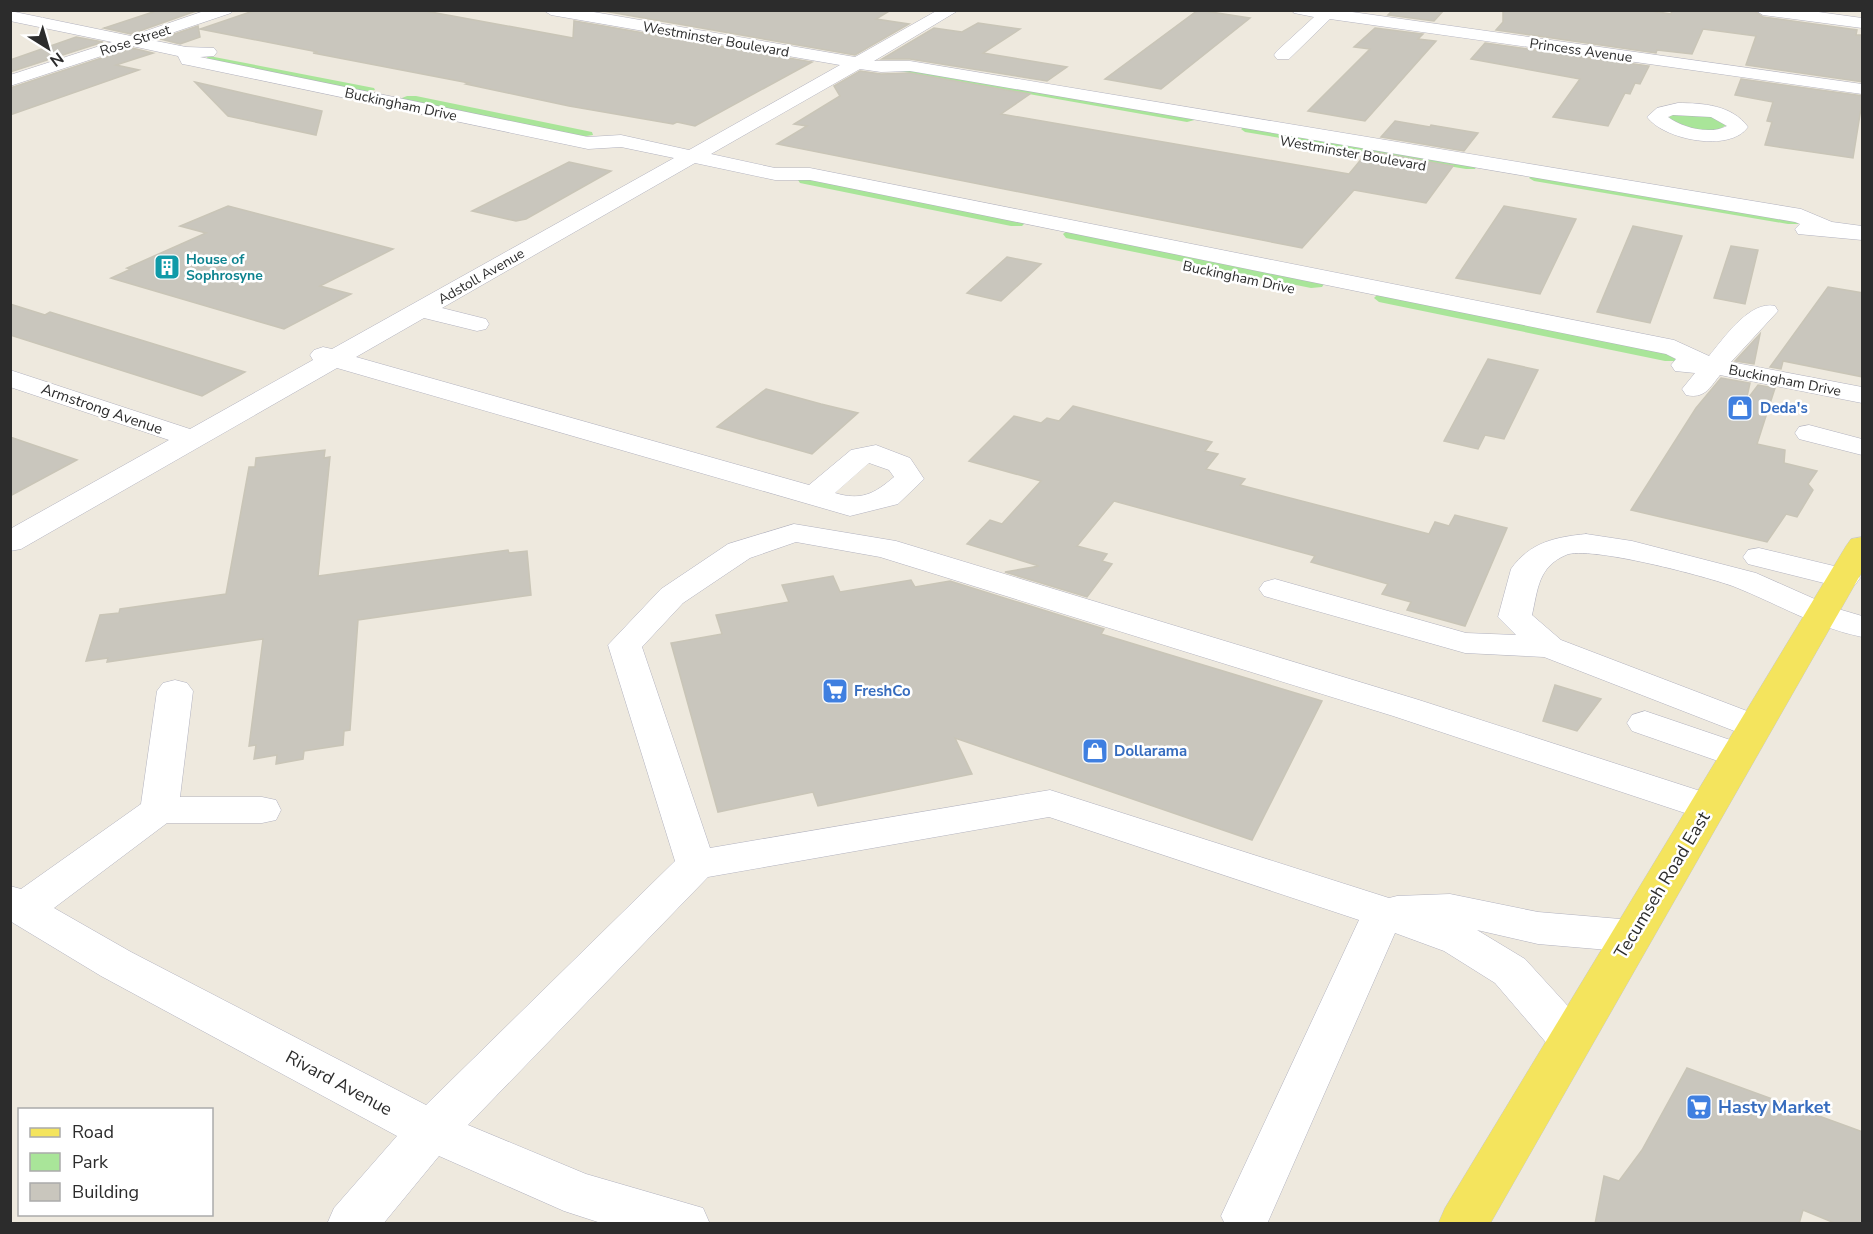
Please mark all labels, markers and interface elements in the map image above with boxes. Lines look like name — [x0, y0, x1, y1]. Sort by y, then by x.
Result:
street label: Westminster Boulevard — [641, 17, 791, 62]
north arrow — [18, 18, 78, 78]
street label: Rose Street — [98, 20, 173, 61]
street label: Princess Avenue — [1528, 34, 1633, 67]
text: N — [45, 47, 68, 72]
street label: Buckingham Drive — [343, 83, 459, 126]
street label: Westminster Boulevard — [1278, 131, 1428, 176]
street label: Adstoll Avenue — [434, 244, 528, 309]
place label: House of Sophrosyne — [186, 250, 263, 285]
building icon: House of Sophrosyne — [152, 252, 182, 282]
street label: Buckingham Drive — [1181, 256, 1297, 299]
street label: Buckingham Drive — [1727, 360, 1843, 401]
street label: Armstrong Avenue — [39, 379, 165, 439]
shop icon: Deda's — [1725, 393, 1755, 423]
place label: Deda's — [1760, 398, 1808, 418]
supermarket icon: FreshCo — [820, 676, 850, 706]
place label: FreshCo — [854, 681, 911, 701]
shop icon: Dollarama — [1080, 736, 1110, 766]
place label: Dollarama — [1114, 741, 1187, 761]
street label: Tecumseh Road East — [1609, 807, 1716, 963]
street label: Rivard Avenue — [281, 1045, 397, 1121]
supermarket icon: Hasty Market — [1684, 1092, 1714, 1122]
place label: Hasty Market — [1718, 1095, 1831, 1119]
legend — [18, 1108, 213, 1216]
text: Road — [72, 1120, 114, 1144]
text: Park — [72, 1150, 109, 1174]
text: Building — [72, 1180, 139, 1204]

